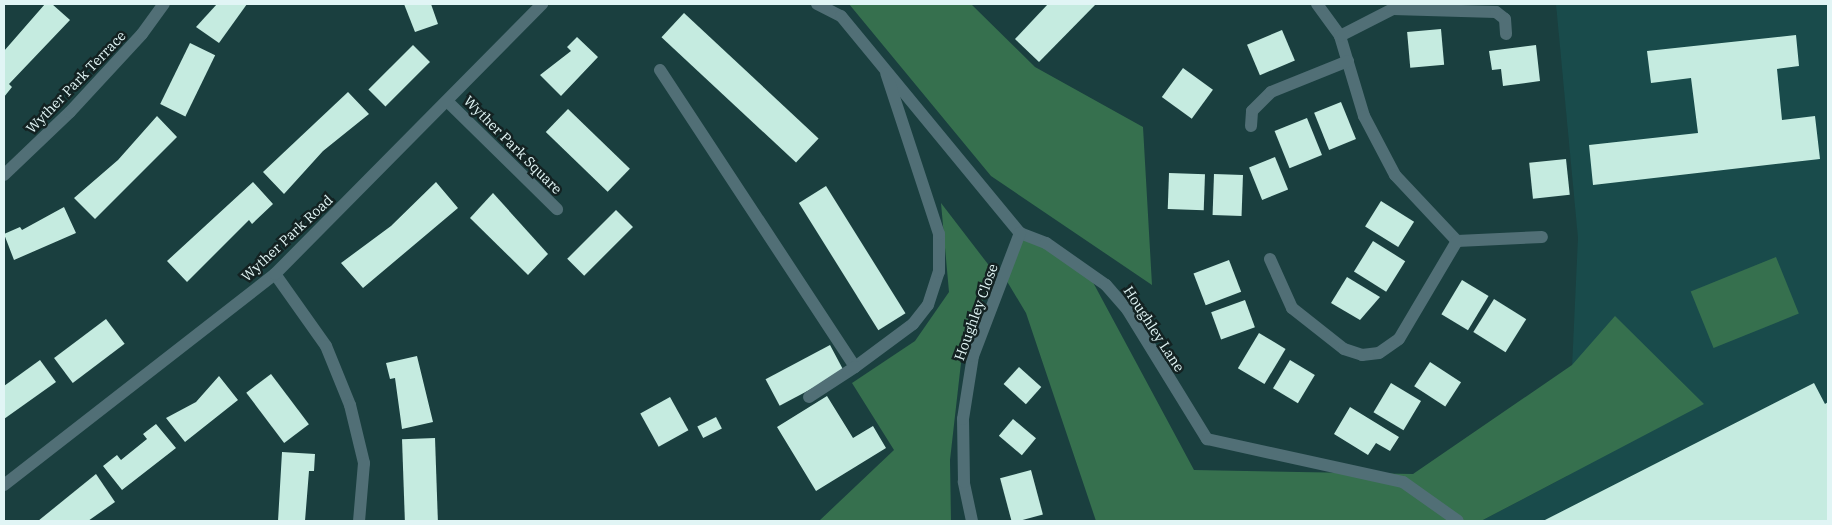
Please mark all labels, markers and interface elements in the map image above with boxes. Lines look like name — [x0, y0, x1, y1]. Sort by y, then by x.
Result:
street label: Wyther Park Terrace — [23, 27, 129, 137]
street label: Wyther Park Square — [460, 92, 566, 198]
street label: Wyther Park Road — [238, 191, 336, 285]
street label: Houghley Close — [951, 261, 1001, 363]
street label: Houghley Lane — [1120, 283, 1188, 375]

